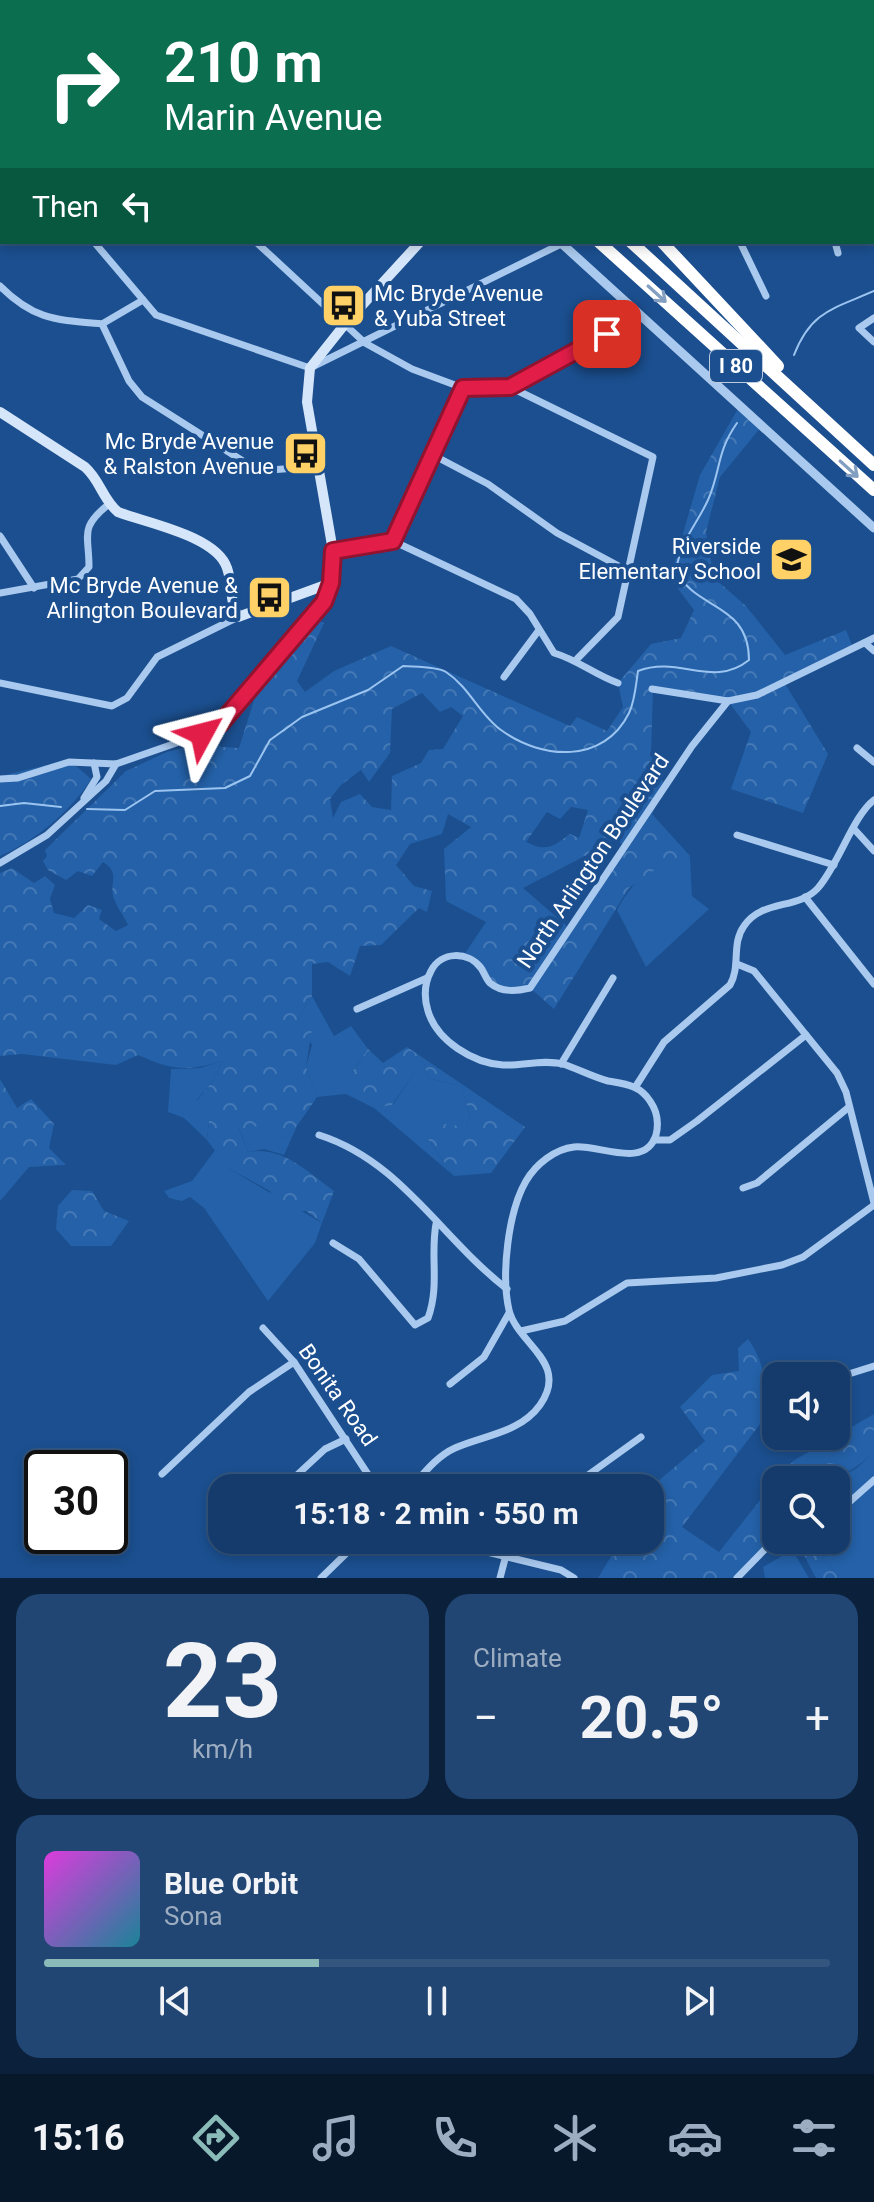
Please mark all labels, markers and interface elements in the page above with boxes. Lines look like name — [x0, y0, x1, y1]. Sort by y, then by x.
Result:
text: 210 m — [164, 30, 323, 96]
icon: right — [32, 32, 136, 136]
text: Marin Avenue — [164, 97, 383, 139]
icon: left — [115, 184, 159, 228]
text: Then — [32, 189, 99, 224]
place label: Mc Bryde Avenue & Yuba Street — [374, 281, 543, 331]
bus stop icon: Mc Bryde Avenue & Yuba Street — [319, 282, 367, 330]
one-way arrow — [647, 285, 667, 304]
pin — [573, 300, 641, 368]
icon: arrive — [585, 312, 629, 356]
road number: I 80 — [710, 350, 762, 382]
place label: Mc Bryde Avenue & Ralston Avenue — [104, 429, 274, 479]
bus stop icon: Mc Bryde Avenue & Ralston Avenue — [281, 430, 329, 478]
one-way arrow — [839, 460, 859, 478]
place label: Riverside Elementary School — [579, 534, 761, 584]
school or university icon: Riverside Elementary School — [768, 535, 816, 583]
place label: Mc Bryde Avenue & Arlington Boulevard — [46, 573, 238, 623]
bus stop icon: Mc Bryde Avenue & Arlington Boulevard — [245, 574, 293, 622]
position arrow — [160, 692, 244, 776]
street label: North Arlington Boulevard — [512, 749, 674, 973]
street label: Bonita Road — [294, 1339, 382, 1451]
map controls — [762, 1362, 850, 1554]
button: sound — [762, 1362, 850, 1450]
speed limit sign: 30 — [24, 1450, 128, 1554]
button: search — [762, 1466, 850, 1554]
text: 15:18 · 2 min · 550 m — [293, 1496, 579, 1531]
text: 23 — [163, 1621, 282, 1742]
text: Climate — [473, 1643, 562, 1673]
text: 20.5° — [580, 1682, 724, 1753]
text: − — [473, 1692, 498, 1744]
text: + — [805, 1692, 830, 1744]
text: km/h — [192, 1734, 253, 1764]
text: Blue Orbit — [164, 1866, 298, 1901]
text: Sona — [164, 1901, 223, 1931]
icon: previous — [153, 1979, 197, 2023]
icon: pause — [415, 1979, 459, 2023]
icon: next — [677, 1979, 721, 2023]
icon: directions — [188, 2110, 244, 2166]
icon: music — [308, 2110, 364, 2166]
icon: phone — [427, 2110, 483, 2166]
icon: climate — [547, 2110, 603, 2166]
icon: car — [667, 2110, 723, 2166]
icon: filters — [786, 2110, 842, 2166]
text: 15:16 — [32, 2117, 125, 2159]

